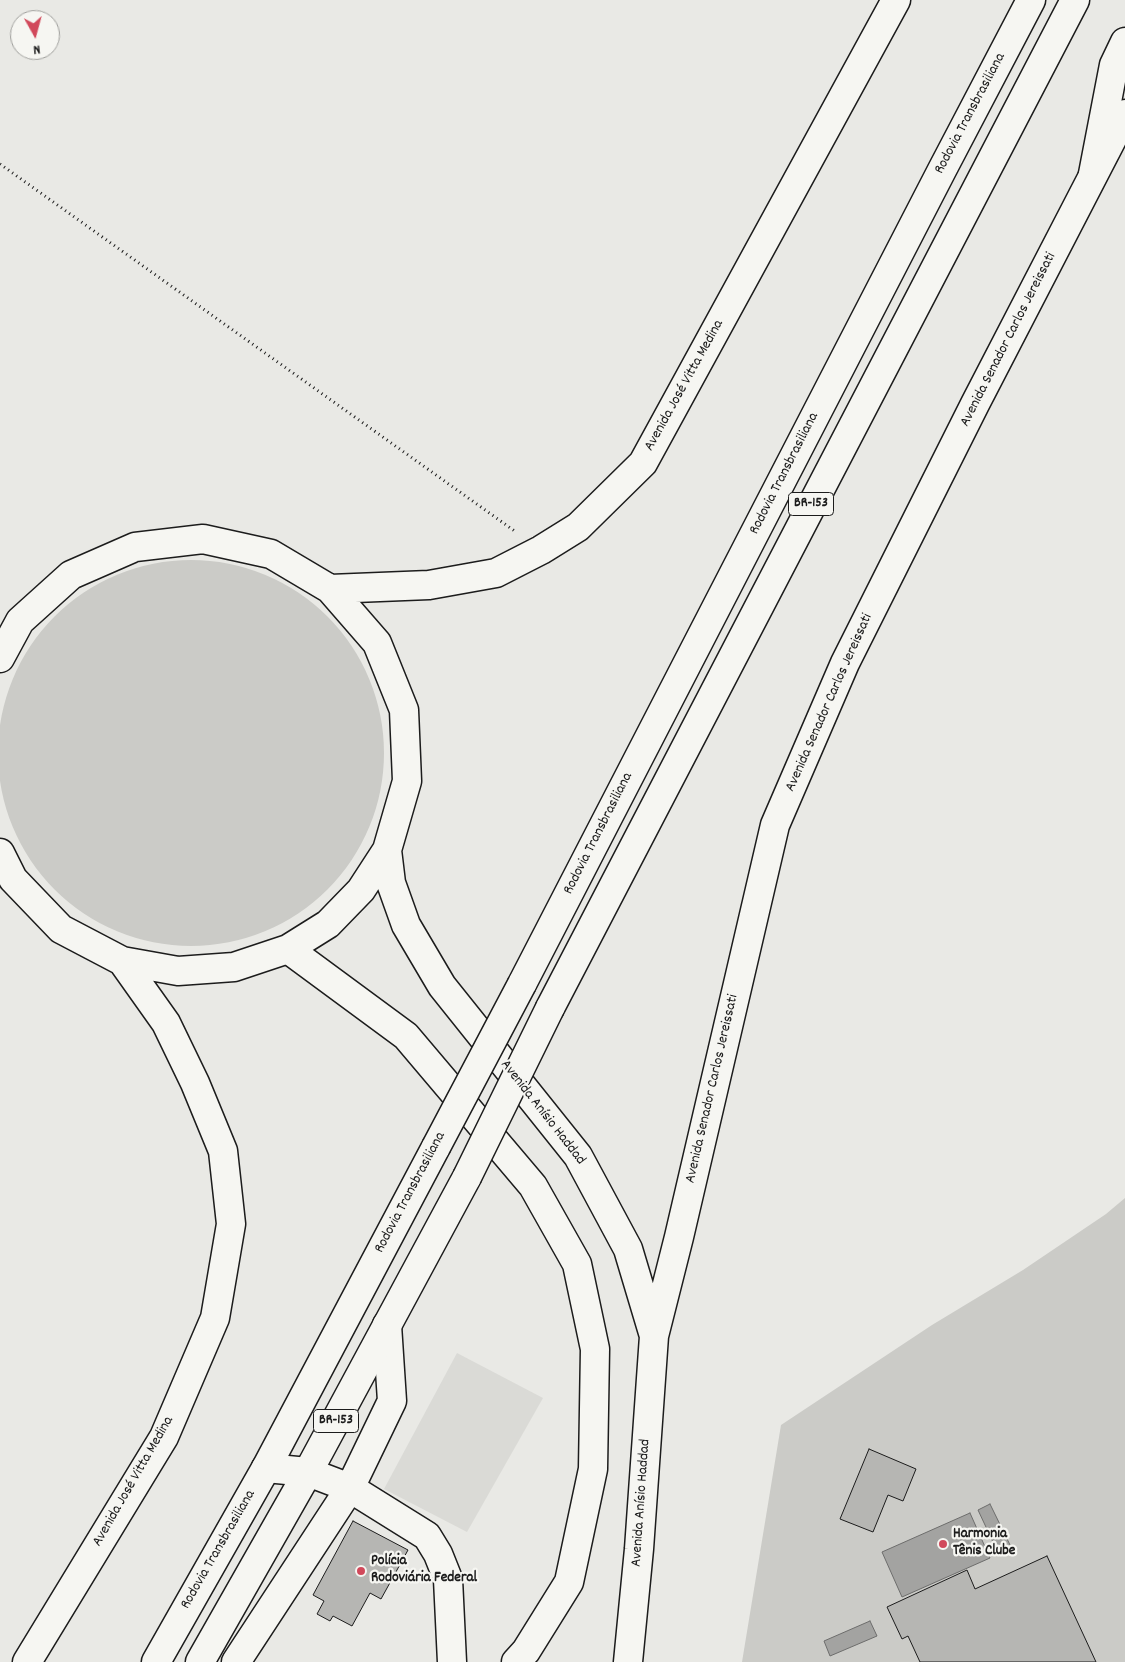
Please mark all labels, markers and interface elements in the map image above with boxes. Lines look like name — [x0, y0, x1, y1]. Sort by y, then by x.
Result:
north arrow — [10, 10, 60, 60]
text: N — [32, 39, 41, 59]
street label: Rodovia Transbrasiliana — [931, 50, 1011, 178]
street label: Avenida Senador Carlos Jereissati — [957, 250, 1061, 430]
street label: Avenida José Vitta Medina — [641, 317, 729, 455]
street label: Rodovia Transbrasiliana — [746, 410, 824, 538]
road number: BR-153 — [788, 492, 834, 516]
street label: Avenida Senador Carlos Jereissati — [783, 611, 877, 795]
street label: Rodovia Transbrasiliana — [560, 770, 638, 898]
street label: Avenida Senador Carlos Jereissati — [683, 993, 743, 1185]
street label: Avenida Anísio Haddad — [495, 1057, 589, 1169]
street label: Rodovia Transbrasiliana — [371, 1129, 451, 1257]
road number: BR-153 — [314, 1410, 358, 1432]
street label: Avenida José Vitta Medina — [89, 1414, 179, 1550]
street label: Avenida Anísio Haddad — [629, 1438, 655, 1568]
street label: Rodovia Transbrasiliana — [178, 1487, 260, 1613]
place label: Harmonia Tênis Clube — [953, 1526, 1015, 1561]
marker: Harmonia Tênis Clube — [937, 1538, 949, 1550]
place label: Polícia Rodoviária Federal — [371, 1553, 477, 1588]
marker: Polícia Rodoviária Federal — [355, 1565, 367, 1577]

